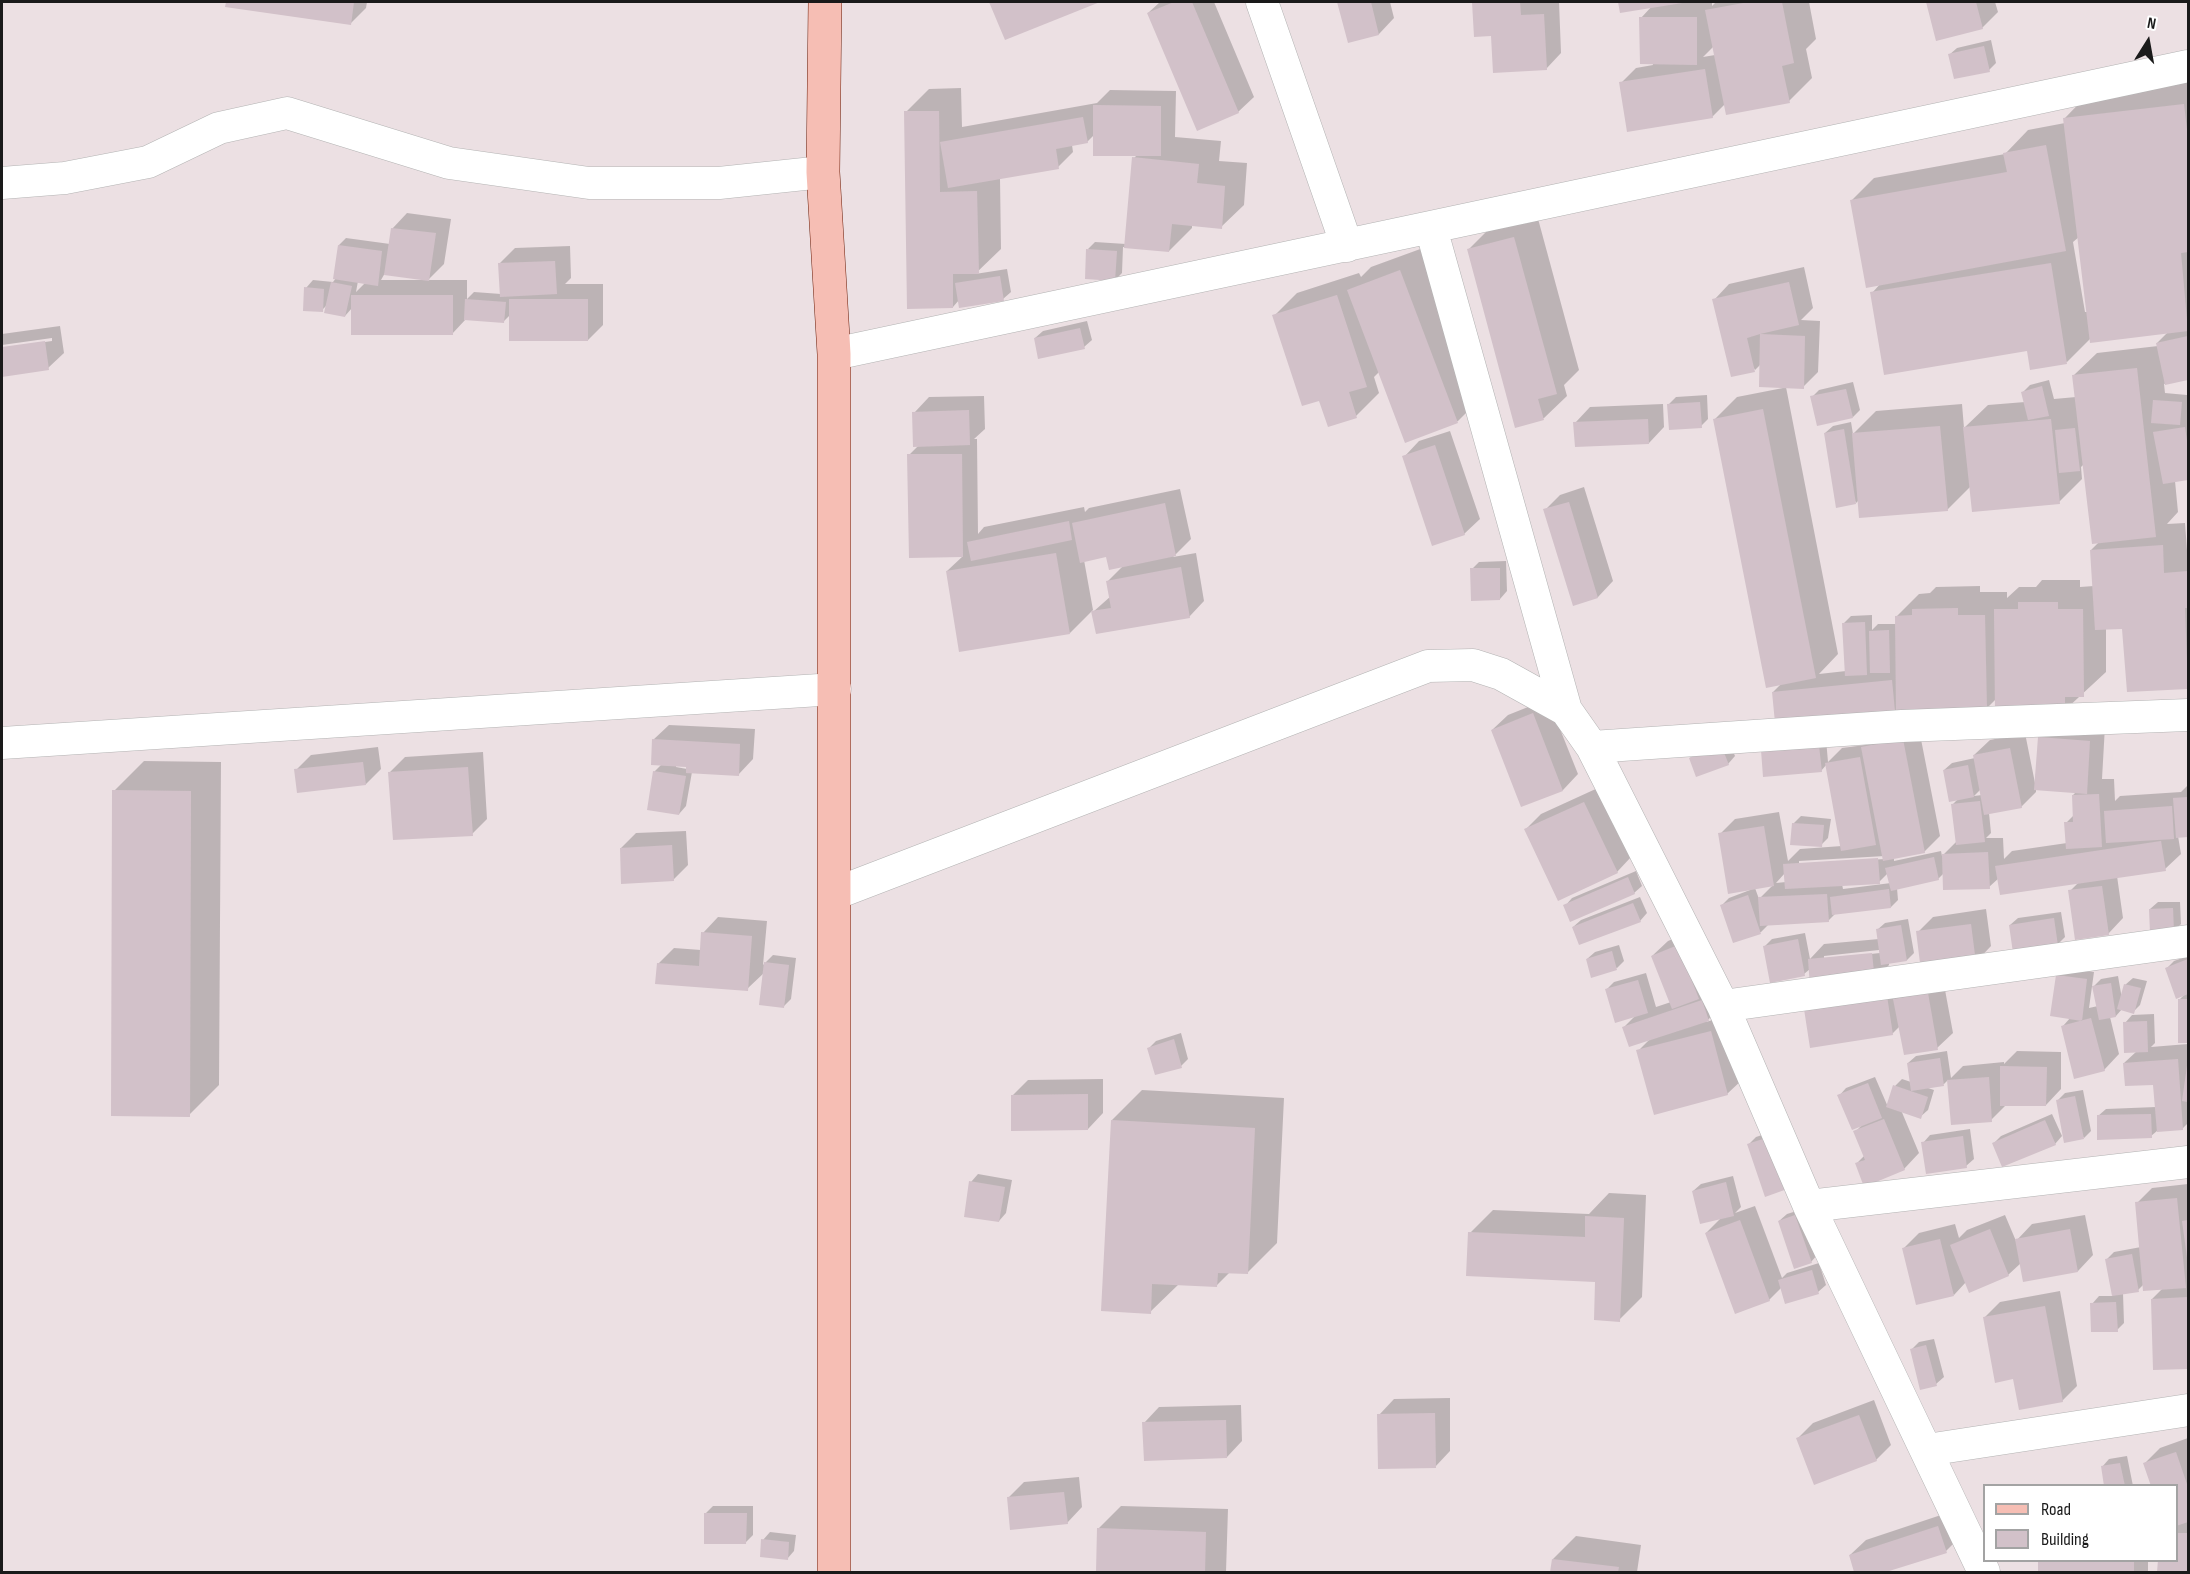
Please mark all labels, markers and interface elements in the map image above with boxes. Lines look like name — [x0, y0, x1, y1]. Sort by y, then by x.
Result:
north arrow — [2118, 12, 2178, 72]
text: N — [2146, 14, 2158, 34]
legend — [1983, 1484, 2178, 1562]
text: Road — [2041, 1499, 2071, 1520]
text: Building — [2041, 1529, 2089, 1550]

